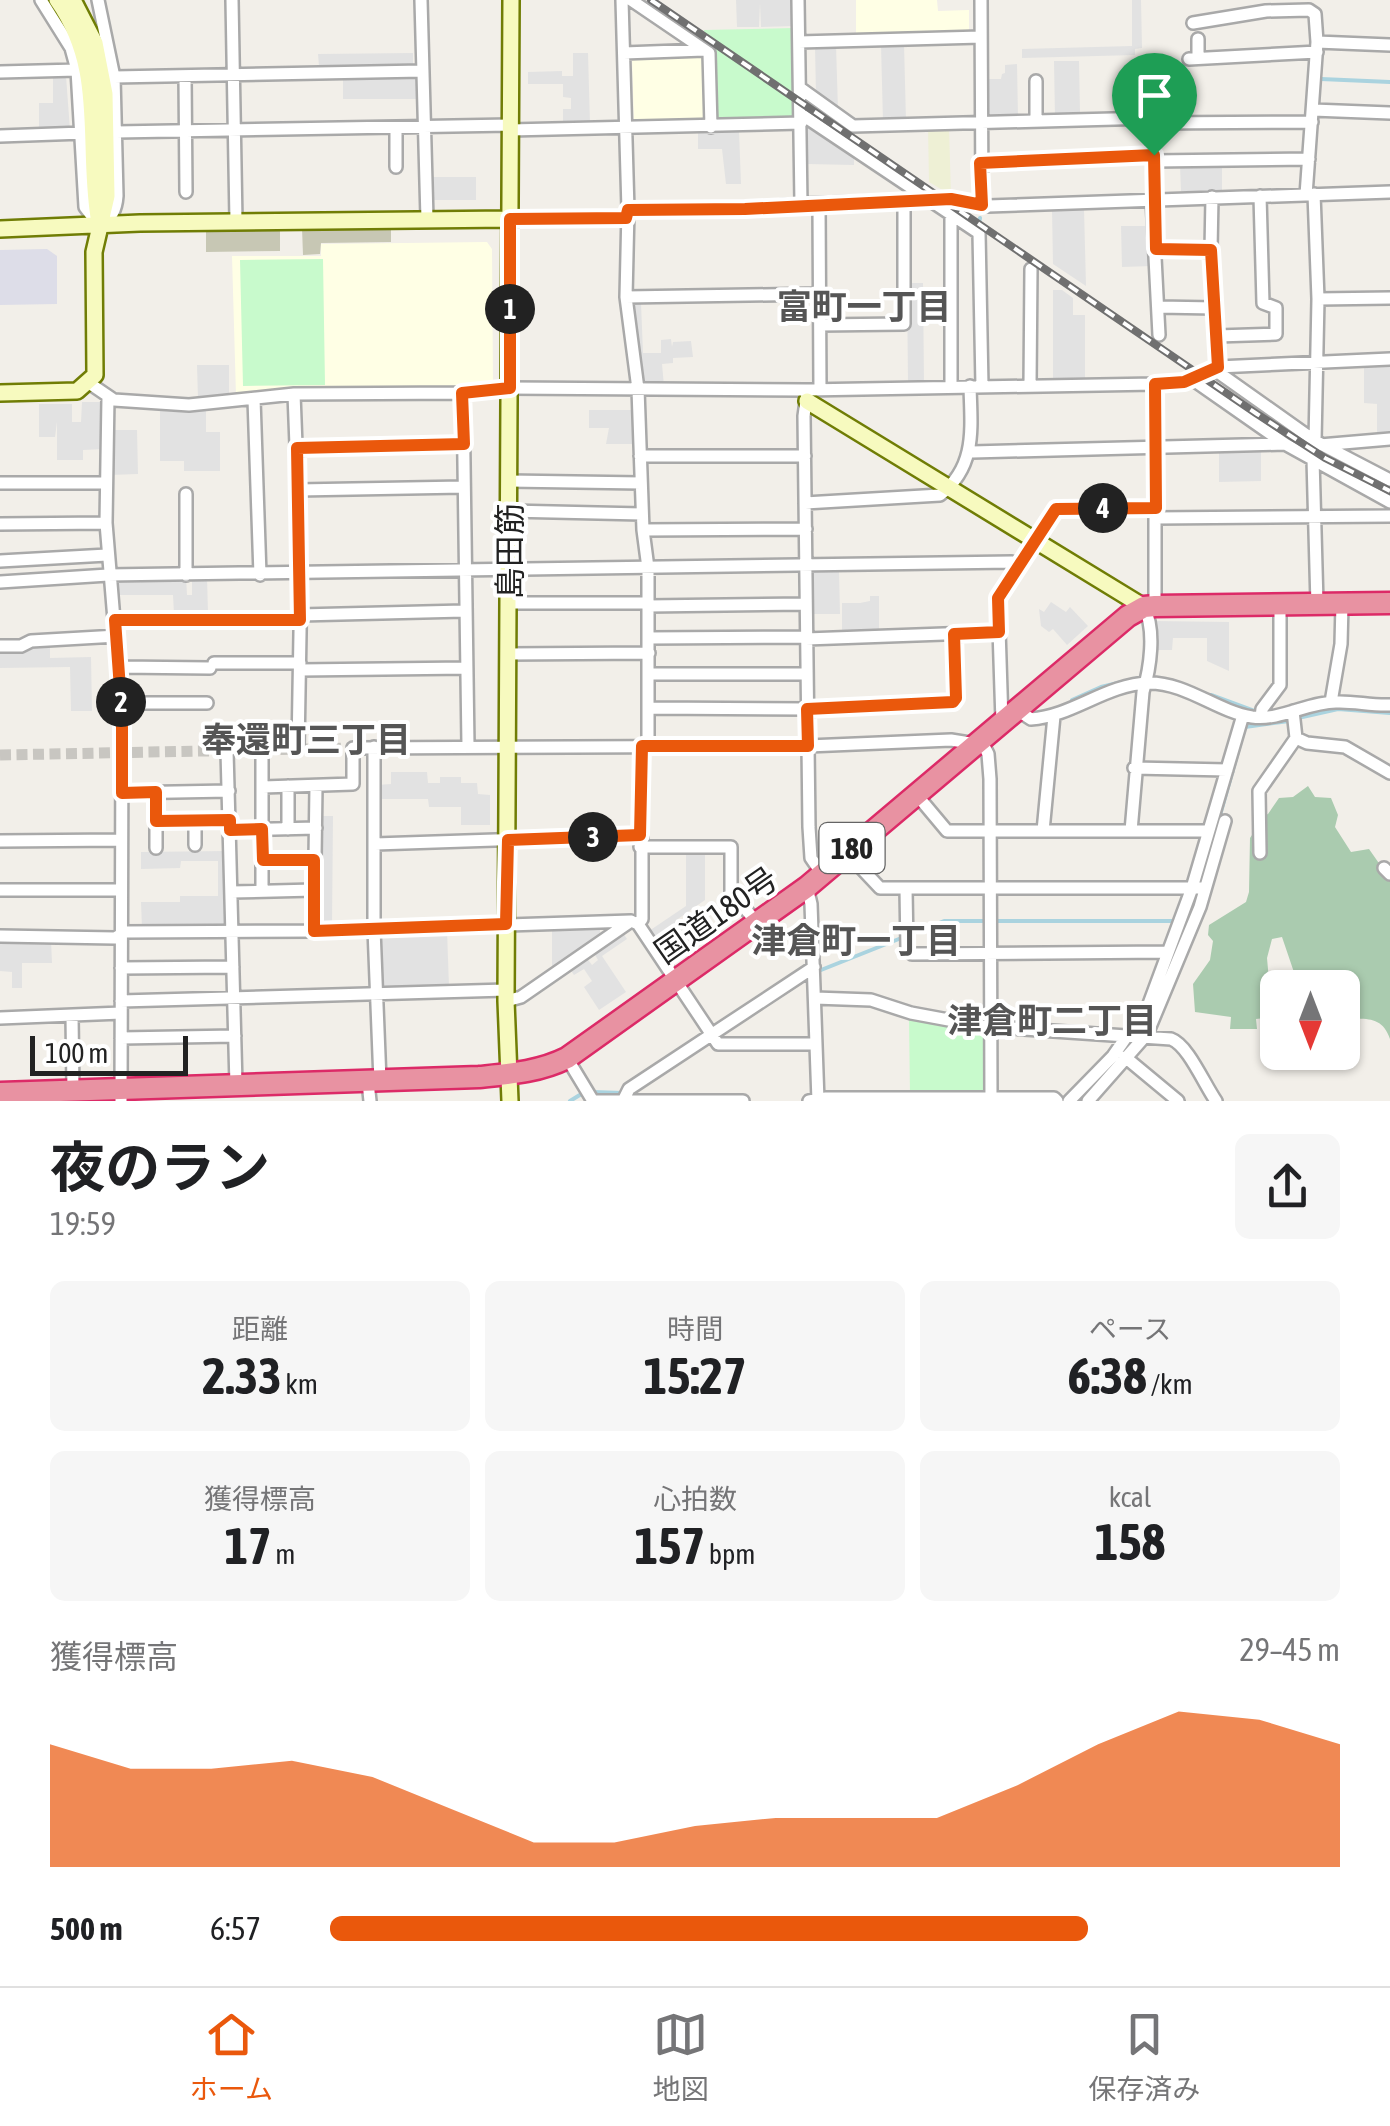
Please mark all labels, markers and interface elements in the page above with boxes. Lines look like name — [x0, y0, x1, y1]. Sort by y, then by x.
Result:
pin — [1112, 53, 1197, 156]
icon: arrive — [1127, 68, 1182, 123]
pin: 1 — [485, 284, 535, 334]
district label: 富町一丁目 — [776, 286, 952, 326]
text: 1 — [503, 293, 517, 325]
pin: 4 — [1078, 483, 1128, 533]
text: 4 — [1096, 492, 1110, 524]
street label: 島田筋 — [491, 503, 528, 599]
pin: 2 — [96, 677, 146, 727]
text: 2 — [114, 686, 128, 718]
district label: 奉還町三丁目 — [201, 719, 411, 759]
pin: 3 — [568, 812, 618, 862]
text: 3 — [586, 821, 600, 853]
road number: 180 — [820, 823, 884, 873]
street label: 国道180号 — [648, 859, 784, 971]
district label: 津倉町一丁目 — [751, 920, 961, 960]
north arrow — [1260, 970, 1360, 1070]
map controls — [1260, 970, 1360, 1070]
district label: 津倉町二丁目 — [947, 1000, 1157, 1040]
scale bar — [30, 1031, 188, 1076]
text: 100 m — [45, 1037, 108, 1069]
button: share — [1235, 1134, 1340, 1239]
text: 夜のラン — [50, 1136, 270, 1199]
text: 19:59 — [50, 1205, 116, 1242]
text: 距離 — [232, 1313, 288, 1345]
text: 時間 — [667, 1313, 723, 1345]
text: ペース — [1089, 1313, 1171, 1345]
text: 2.33 — [202, 1347, 282, 1405]
text: 15:27 — [644, 1347, 746, 1405]
text: 6:38 — [1067, 1347, 1147, 1405]
text: km — [282, 1368, 318, 1400]
text: /km — [1147, 1368, 1193, 1400]
text: kcal — [1109, 1481, 1151, 1513]
text: 獲得標高 — [204, 1483, 316, 1515]
text: 心拍数 — [653, 1483, 737, 1515]
text: 158 — [1095, 1513, 1165, 1571]
text: 17 — [225, 1517, 272, 1575]
text: 157 — [634, 1517, 705, 1575]
text: m — [272, 1538, 296, 1570]
text: bpm — [705, 1538, 756, 1570]
text: 29–45 m — [1240, 1631, 1340, 1668]
text: 獲得標高 — [50, 1638, 178, 1675]
text: 500 m — [50, 1910, 123, 1947]
text: 6:57 — [210, 1910, 261, 1947]
tab: ホーム — [190, 2007, 273, 2107]
tab: 地図 — [653, 2007, 709, 2107]
tab: 保存済み — [1088, 2007, 1200, 2107]

